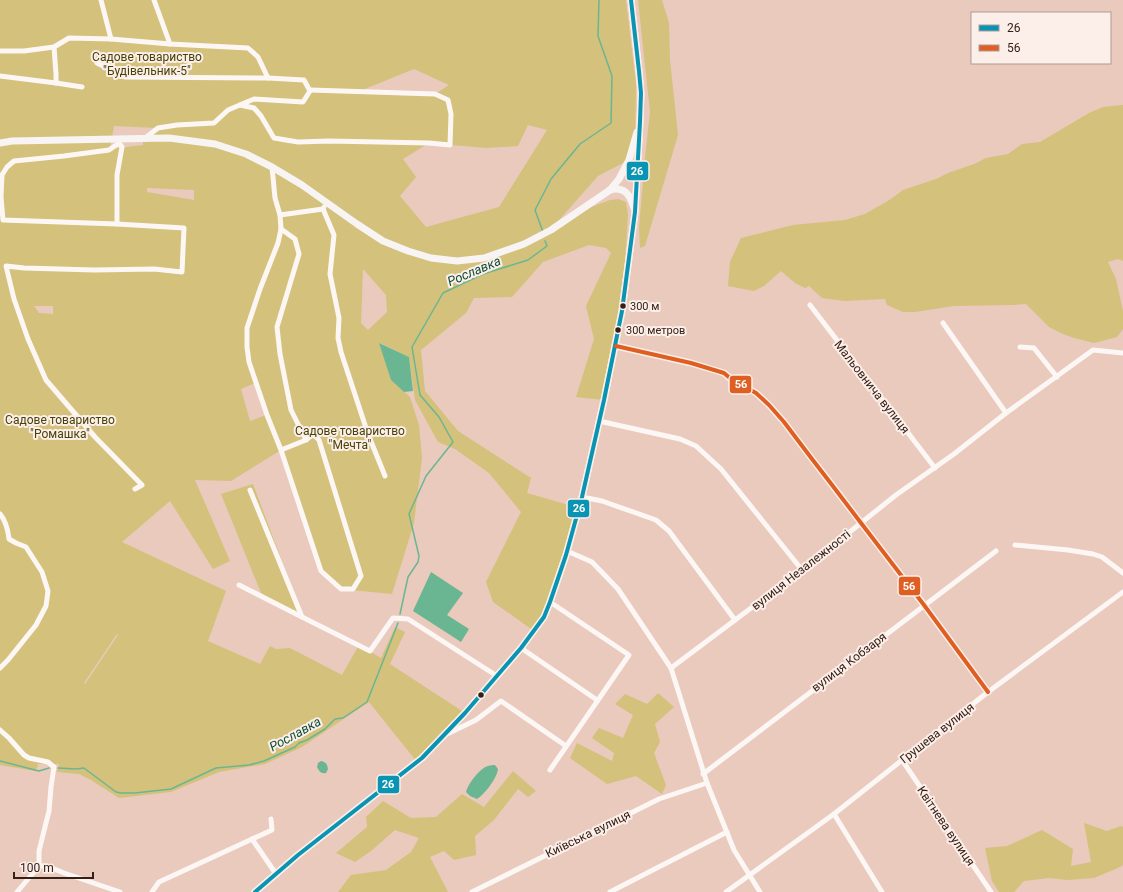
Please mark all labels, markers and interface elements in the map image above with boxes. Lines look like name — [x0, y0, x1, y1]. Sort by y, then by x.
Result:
legend — [971, 12, 1111, 64]
text: 26 — [1007, 21, 1021, 35]
text: 56 — [1007, 41, 1021, 55]
park label: Садове товариство "Будівельник-5" — [92, 50, 202, 78]
line badge: 26 — [626, 161, 649, 181]
text: 26 — [631, 165, 643, 178]
water label: Рославка — [445, 253, 503, 289]
place label: 300 м — [630, 300, 659, 313]
marker: 300 м — [618, 301, 628, 311]
place label: 300 метров — [626, 324, 685, 337]
marker: 300 метров — [613, 325, 623, 335]
street label: Мальовнича вулиця — [831, 338, 913, 436]
line badge: 56 — [729, 375, 752, 394]
text: 56 — [735, 378, 747, 391]
park label: Садове товариство "Ромашка" — [5, 413, 115, 441]
park label: Садове товариство "Мечта" — [295, 424, 405, 452]
line badge: 26 — [567, 499, 590, 518]
text: 26 — [573, 502, 585, 515]
street label: вулиця Незалежності — [749, 527, 853, 613]
line badge: 56 — [898, 576, 921, 596]
text: 56 — [903, 580, 915, 593]
street label: вулиця Кобзаря — [809, 629, 889, 695]
unlabelled marker — [476, 690, 486, 700]
street label: Грушева вулиця — [897, 700, 977, 766]
water label: Рославка — [267, 714, 324, 754]
line badge: 26 — [377, 775, 400, 794]
text: 26 — [382, 778, 394, 791]
street label: Квітнева вулиця — [914, 784, 978, 868]
street label: Київська вулиця — [543, 807, 633, 861]
scale bar — [14, 854, 93, 880]
text: 100 m — [20, 861, 54, 875]

